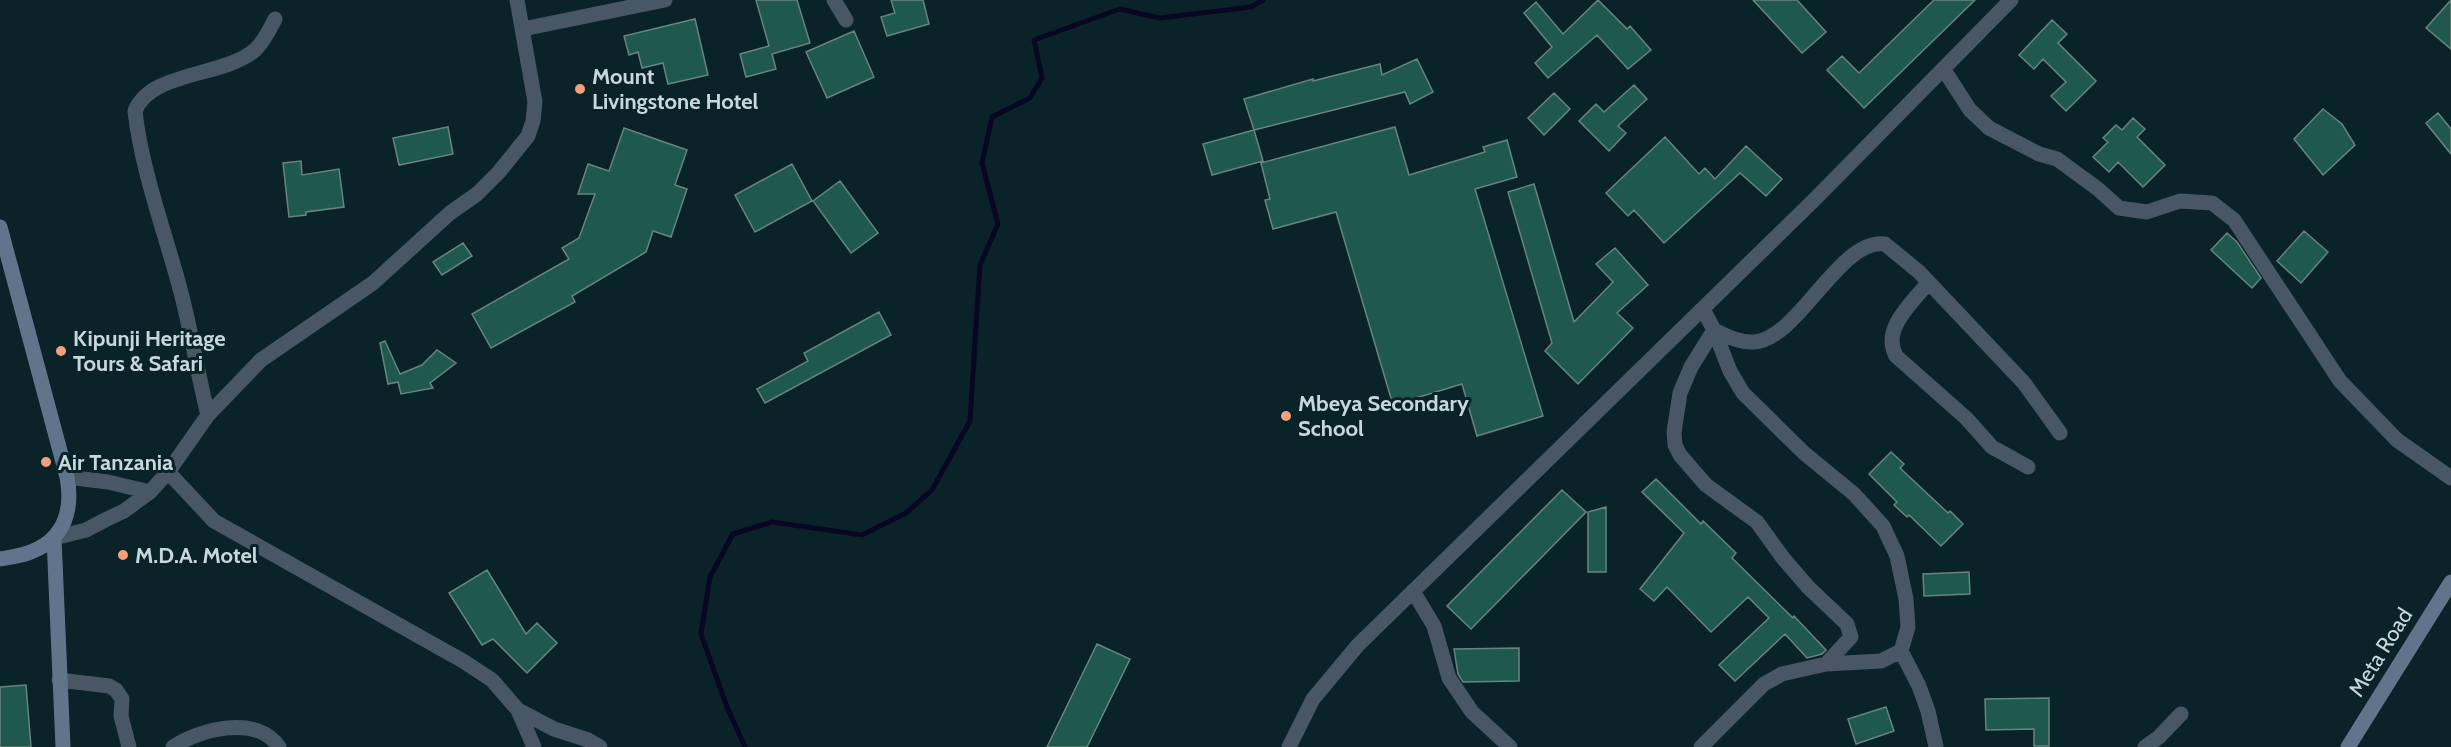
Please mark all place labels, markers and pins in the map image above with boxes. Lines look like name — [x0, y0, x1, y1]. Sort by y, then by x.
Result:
place label: Mount Livingstone Hotel — [592, 63, 759, 115]
marker: Mount Livingstone Hotel — [573, 82, 587, 96]
place label: Kipunji Heritage Tours & Safari — [73, 325, 225, 377]
marker: Kipunji Heritage Tours & Safari — [54, 344, 68, 358]
place label: Mbeya Secondary School — [1298, 390, 1469, 442]
marker: Mbeya Secondary School — [1279, 409, 1293, 423]
place label: Air Tanzania — [58, 449, 173, 476]
marker: Air Tanzania — [39, 455, 53, 469]
place label: M.D.A. Motel — [135, 542, 258, 569]
marker: M.D.A. Motel — [116, 548, 130, 562]

